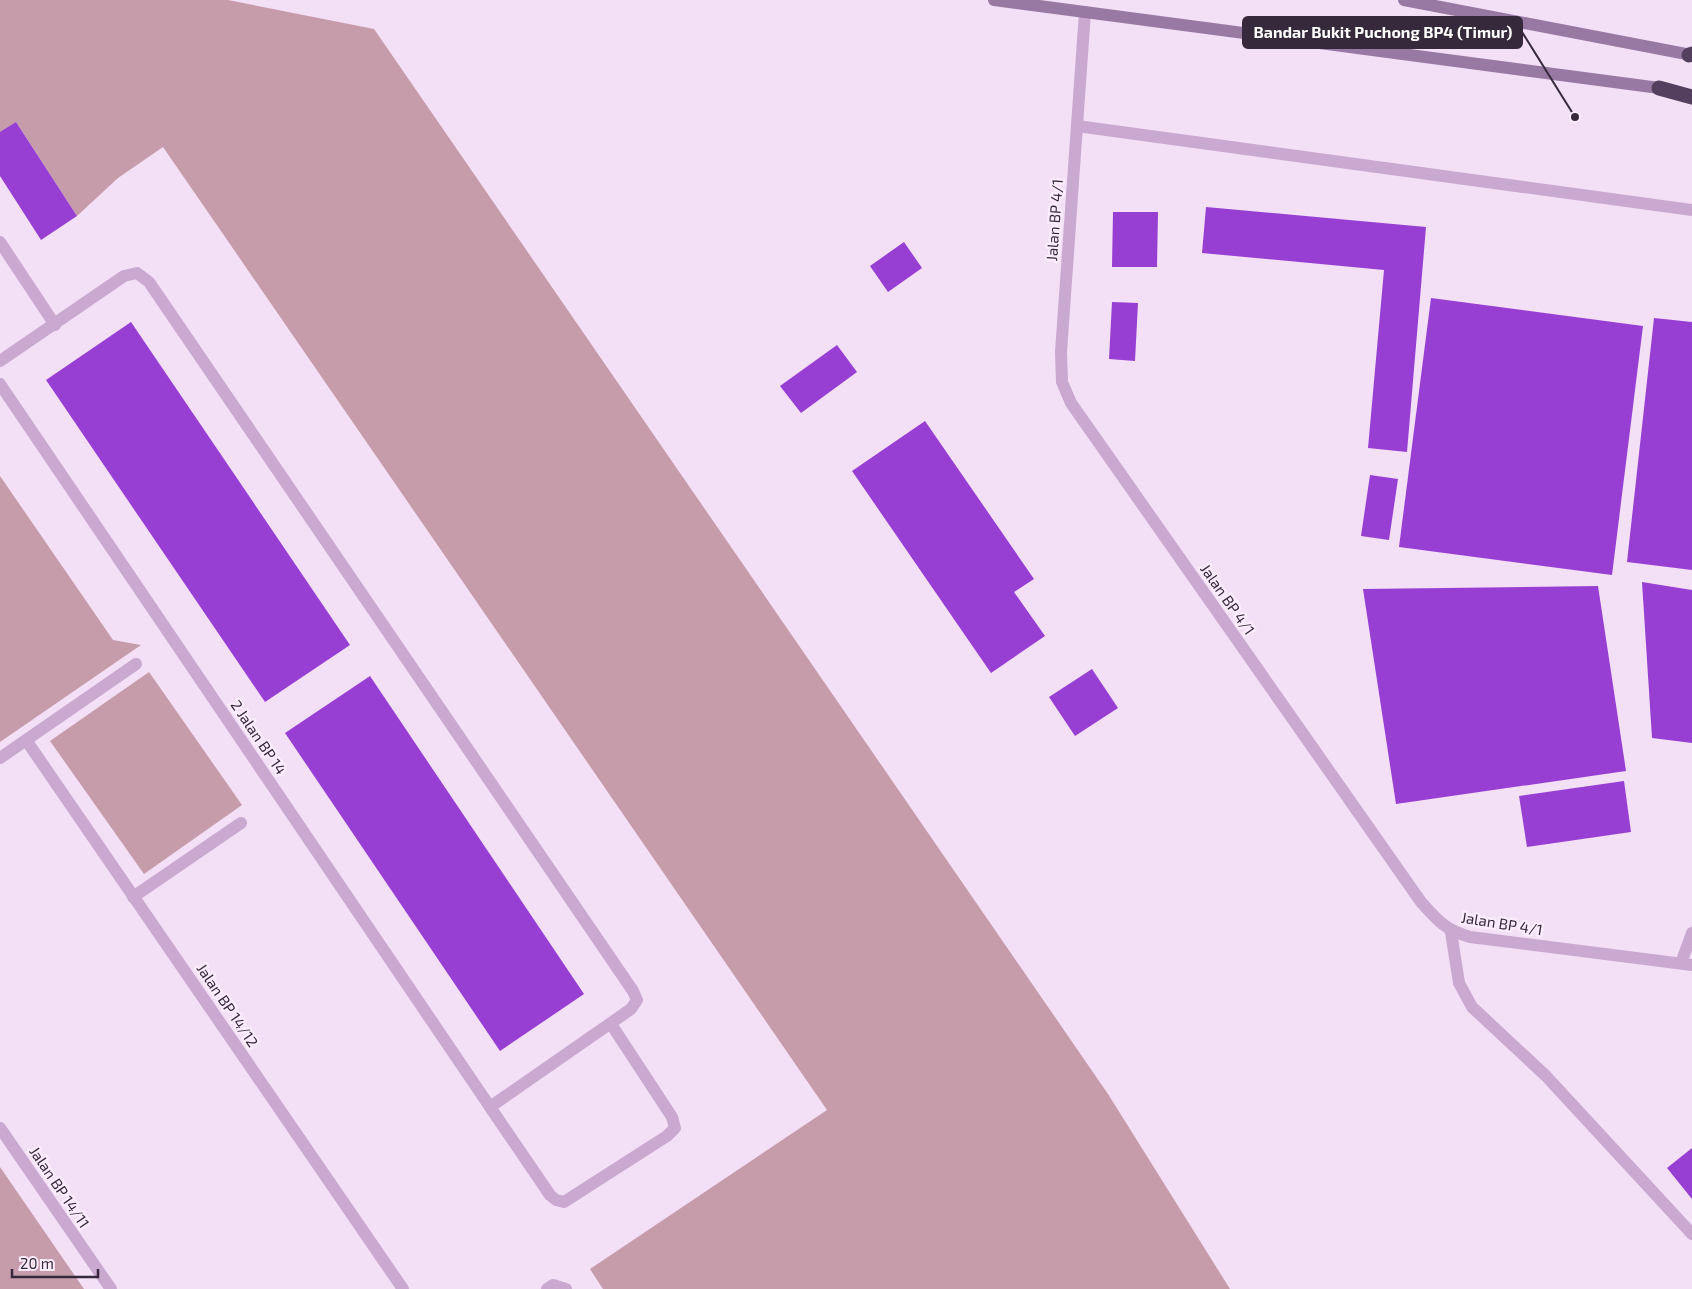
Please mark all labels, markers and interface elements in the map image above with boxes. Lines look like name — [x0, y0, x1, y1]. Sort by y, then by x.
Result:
callout: Bandar Bukit Puchong BP4 (Timur) — [1243, 17, 1522, 48]
text: Bandar Bukit Puchong BP4 (Timur) — [1254, 22, 1513, 41]
street label: Jalan BP 4/1 — [1042, 178, 1066, 262]
street label: Jalan BP 4/1 — [1197, 560, 1259, 638]
street label: 2 Jalan BP 14 — [227, 696, 291, 778]
street label: Jalan BP 4/1 — [1460, 908, 1544, 938]
street label: Jalan BP 14/12 — [194, 960, 262, 1050]
street label: Jalan BP 14/11 — [26, 1143, 94, 1231]
scale bar — [12, 1246, 99, 1278]
text: 20 m — [20, 1254, 54, 1272]

